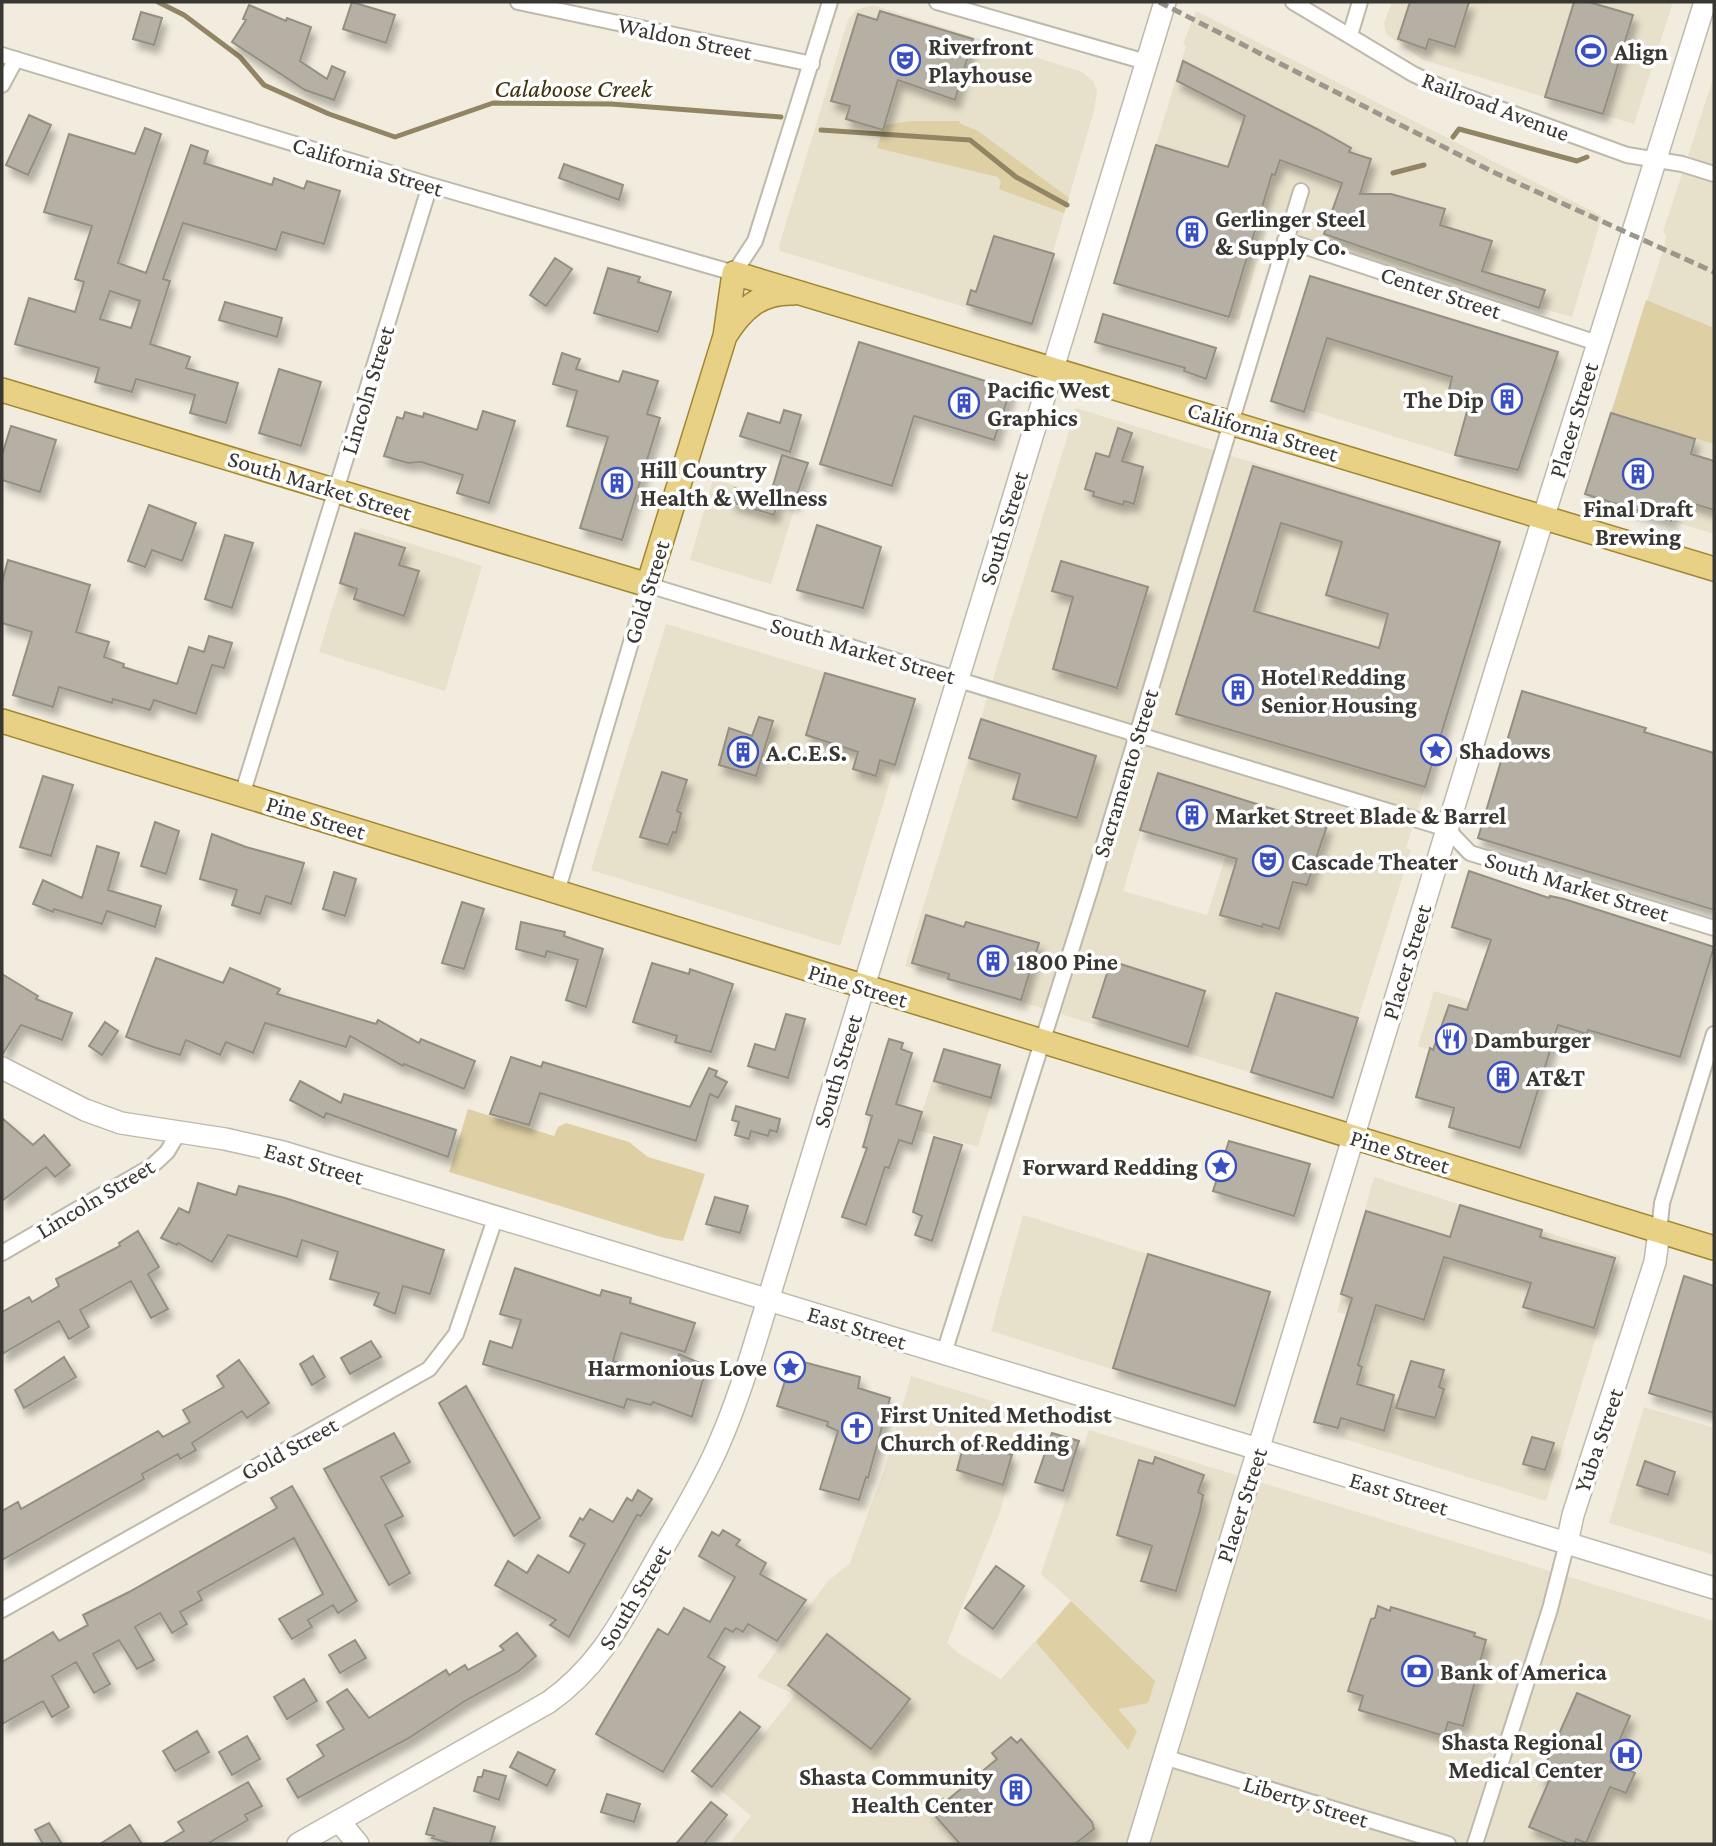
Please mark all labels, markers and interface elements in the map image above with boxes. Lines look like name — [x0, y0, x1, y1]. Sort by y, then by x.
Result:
street label: Waldon Street — [615, 11, 756, 66]
place label: Riverfront Playhouse — [928, 33, 1034, 88]
sports icon: Align — [1574, 34, 1608, 68]
place label: Align — [1613, 38, 1668, 65]
theatre icon: Riverfront Playhouse — [888, 43, 922, 77]
street label: Railroad Avenue — [1418, 66, 1574, 146]
water label: Calaboose Creek — [494, 74, 653, 103]
street label: California Street — [289, 130, 448, 202]
place label: Gerlinger Steel & Supply Co. — [1215, 205, 1366, 260]
building icon: Gerlinger Steel & Supply Co. — [1175, 215, 1209, 249]
street label: Center Street — [1377, 260, 1506, 324]
street label: Lincoln Street — [335, 322, 400, 457]
street label: Placer Street — [1543, 358, 1604, 481]
place label: Pacific West Graphics — [987, 376, 1110, 431]
building icon: The Dip — [1490, 382, 1524, 416]
building icon: Pacific West Graphics — [947, 386, 981, 420]
place label: The Dip — [1403, 386, 1484, 413]
street label: California Street — [1184, 395, 1343, 467]
street label: South Market Street — [225, 444, 416, 526]
place label: Hill Country Health & Wellness — [640, 456, 828, 511]
building icon: Final Draft Brewing — [1621, 457, 1655, 491]
building icon: Hill Country Health & Wellness — [600, 466, 634, 500]
street label: South Street — [973, 467, 1033, 588]
place label: Final Draft Brewing — [1583, 495, 1693, 550]
street label: Gold Street — [617, 536, 675, 647]
street label: South Market Street — [767, 611, 960, 690]
place label: Hotel Redding Senior Housing — [1261, 663, 1417, 718]
building icon: Hotel Redding Senior Housing — [1221, 673, 1255, 707]
street label: Sacramento Street — [1087, 685, 1164, 860]
place icon: Shadows — [1419, 733, 1453, 767]
building icon: A.C.E.S. — [726, 735, 760, 769]
place label: Shadows — [1459, 737, 1551, 764]
place label: A.C.E.S. — [765, 739, 847, 766]
street label: Pine Street — [263, 789, 370, 845]
building icon: Market Street Blade & Barrel — [1175, 798, 1209, 832]
place label: Market Street Blade & Barrel — [1215, 802, 1506, 829]
theatre icon: Cascade Theater — [1251, 844, 1285, 878]
street label: South Market Street — [1482, 845, 1673, 927]
place label: Cascade Theater — [1291, 848, 1459, 875]
street label: Placer Street — [1376, 900, 1437, 1023]
building icon: 1800 Pine — [976, 944, 1010, 978]
place label: 1800 Pine — [1016, 948, 1118, 975]
street label: Pine Street — [805, 957, 912, 1013]
street label: South Street — [807, 1010, 867, 1131]
restaurant icon: Damburger — [1434, 1022, 1468, 1056]
place label: Damburger — [1474, 1026, 1592, 1053]
building icon: AT&T — [1486, 1060, 1520, 1094]
place label: AT&T — [1525, 1064, 1585, 1091]
street label: Pine Street — [1347, 1123, 1454, 1179]
street label: East Street — [261, 1136, 368, 1190]
place icon: Forward Redding — [1204, 1149, 1238, 1183]
street label: Lincoln Street — [31, 1152, 160, 1244]
place label: Forward Redding — [1022, 1153, 1198, 1180]
street label: East Street — [804, 1299, 911, 1355]
place icon: Harmonious Love — [773, 1350, 807, 1384]
place label: Harmonious Love — [588, 1354, 767, 1381]
street label: Yuba Street — [1568, 1383, 1629, 1496]
place label: First United Methodist Church of Redding — [880, 1401, 1112, 1456]
street label: Gold Street — [236, 1410, 343, 1486]
church icon: First United Methodist Church of Redding — [840, 1411, 874, 1445]
street label: Placer Street — [1210, 1443, 1273, 1566]
street label: East Street — [1346, 1465, 1453, 1521]
street label: South Street — [592, 1539, 676, 1654]
bank icon: Bank of America — [1400, 1654, 1434, 1688]
place label: Bank of America — [1440, 1658, 1607, 1685]
place label: Shasta Regional Medical Center — [1441, 1728, 1603, 1783]
hospital icon: Shasta Regional Medical Center — [1609, 1738, 1643, 1772]
place label: Shasta Community Health Center — [799, 1763, 993, 1818]
street label: Liberty Street — [1240, 1769, 1373, 1833]
building icon: Shasta Community Health Center — [999, 1773, 1033, 1807]

